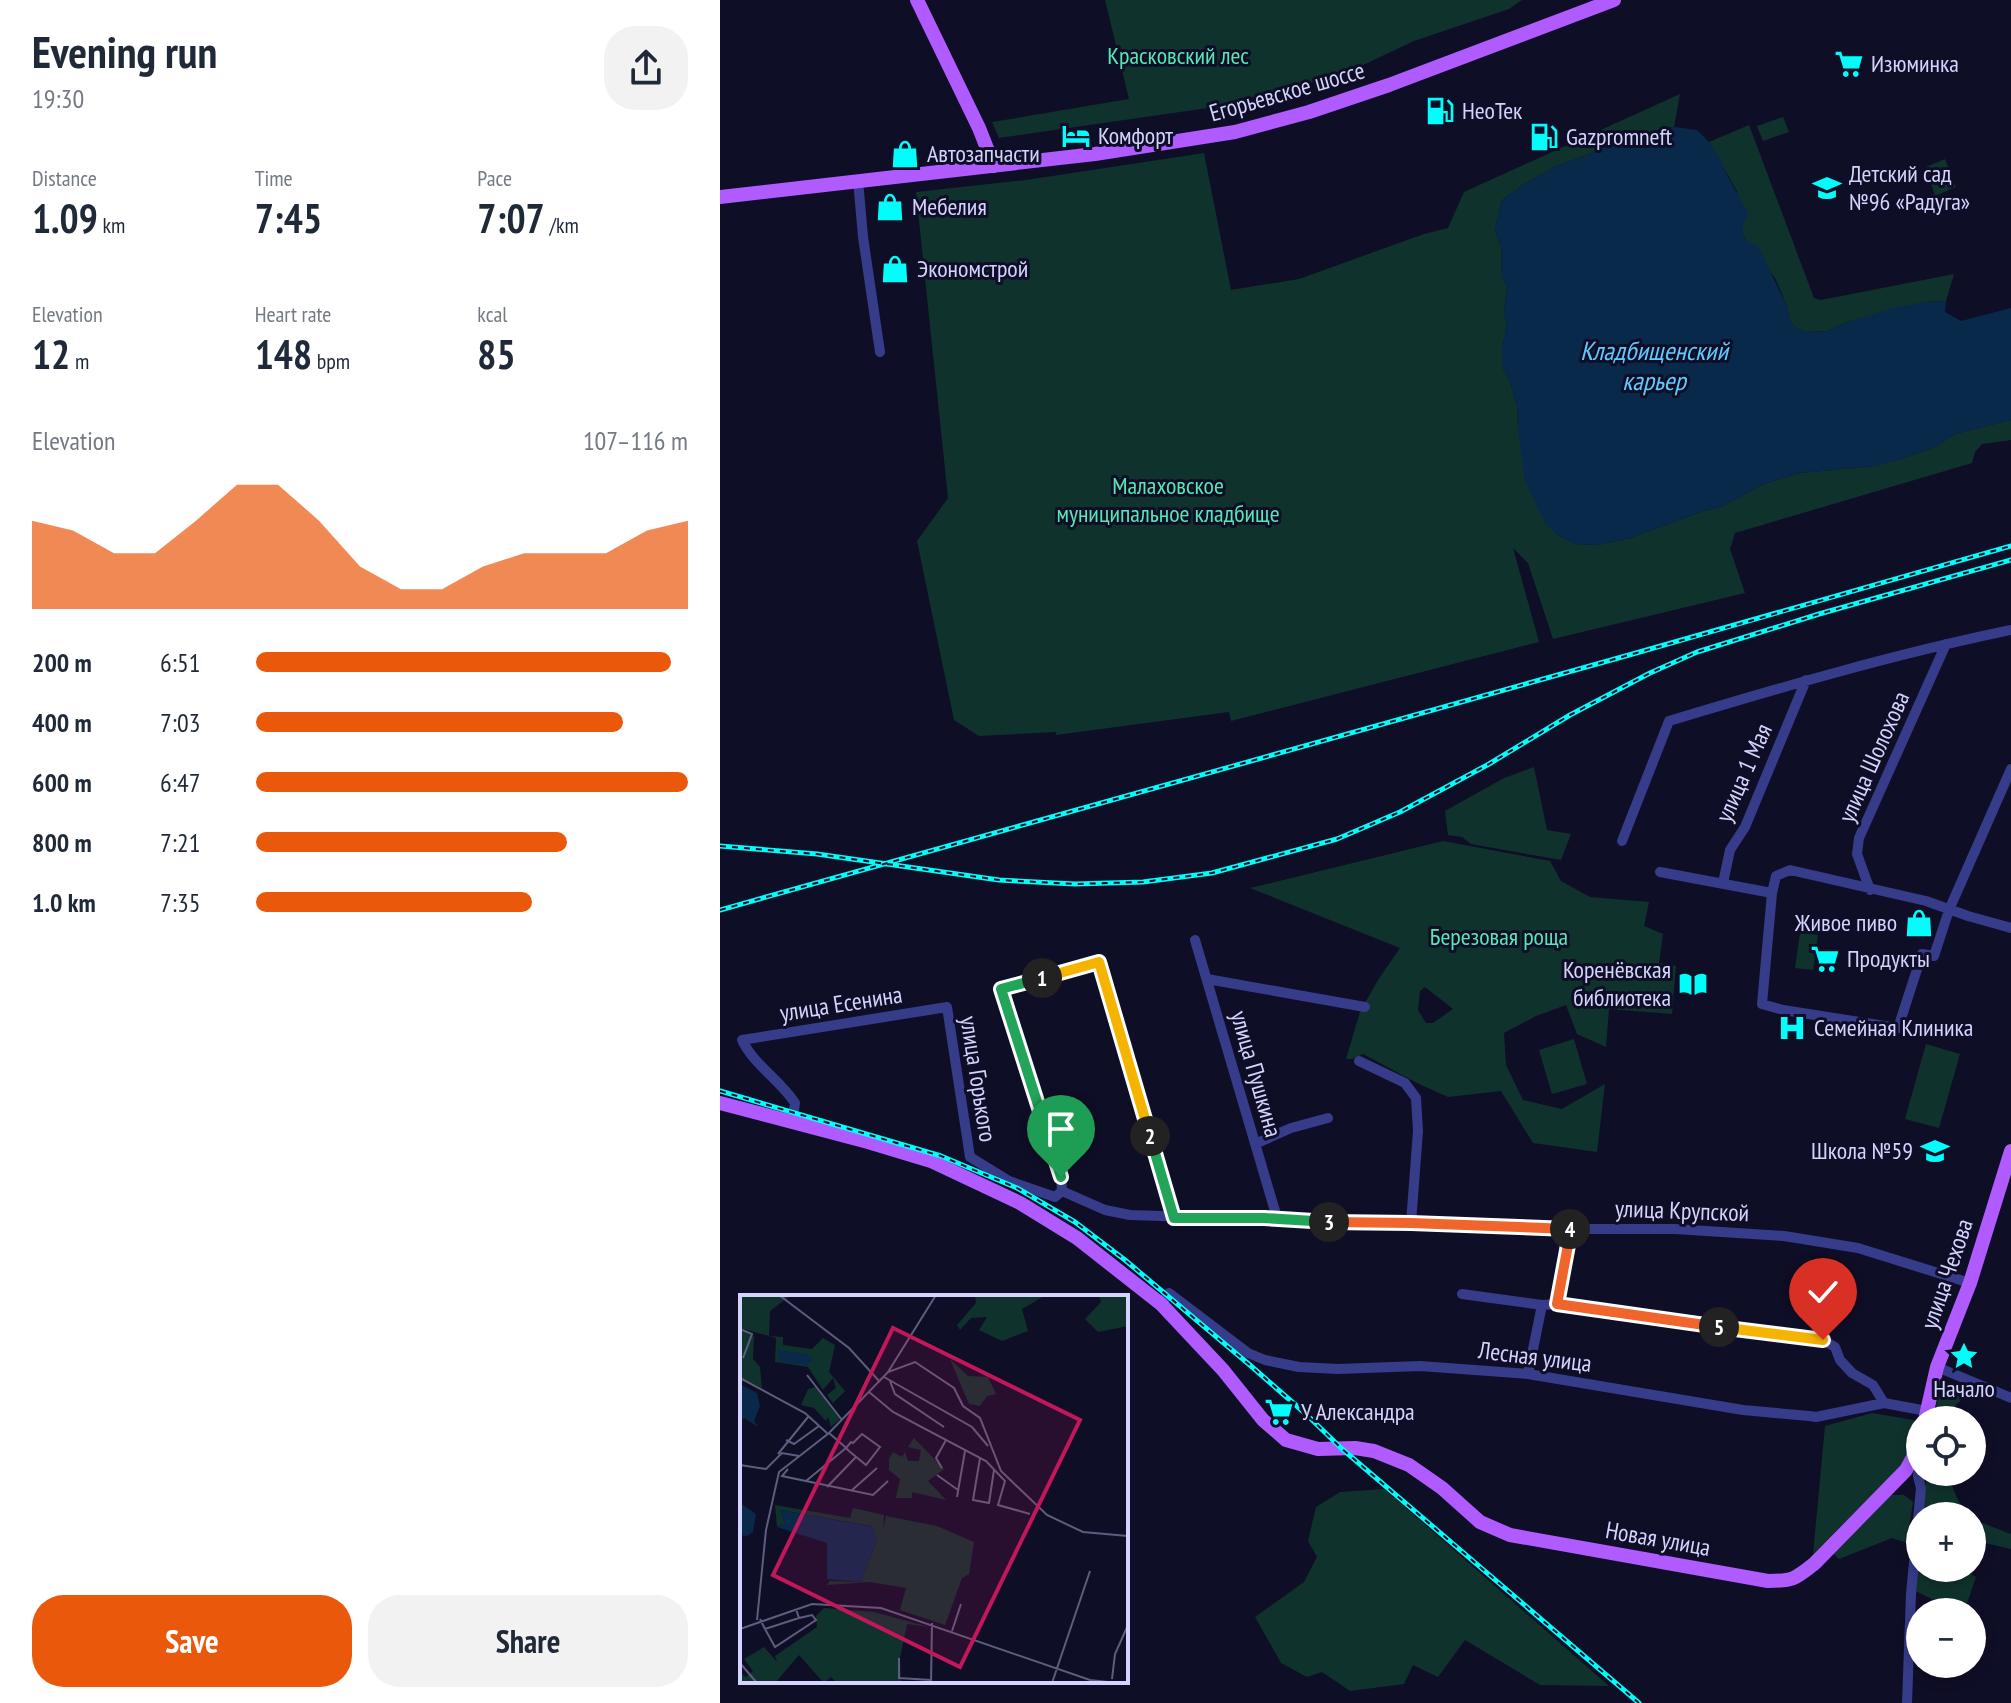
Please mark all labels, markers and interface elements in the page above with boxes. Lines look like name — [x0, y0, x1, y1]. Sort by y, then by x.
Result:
text: Evening run — [32, 23, 217, 80]
button: share — [604, 26, 688, 110]
park label: Красковский лес — [1107, 40, 1249, 71]
place label: Изюминка — [1871, 48, 1959, 79]
supermarket icon: Изюминка — [1834, 49, 1864, 79]
street label: Егорьевское шоссе — [1206, 55, 1368, 128]
text: 19:30 — [32, 82, 84, 115]
place label: НеоТек — [1462, 95, 1523, 126]
fuel station icon: НеоТек — [1425, 96, 1455, 126]
place label: Комфорт — [1098, 120, 1173, 151]
hotel icon: Комфорт — [1061, 121, 1091, 151]
place label: Gazpromneft — [1566, 121, 1672, 152]
fuel station icon: Gazpromneft — [1529, 122, 1559, 152]
place label: Автозапчасти — [927, 138, 1040, 169]
shop icon: Автозапчасти — [890, 139, 920, 169]
place label: Детский сад №96 «Радуга» — [1849, 158, 1970, 217]
text: Distance — [32, 164, 97, 192]
text: Time — [255, 164, 293, 192]
text: Pace — [477, 164, 512, 192]
school or university icon: Детский сад №96 «Радуга» — [1812, 173, 1842, 203]
place label: Мебелия — [912, 191, 987, 222]
text: 1.09 — [32, 192, 98, 244]
text: 7:45 — [255, 192, 322, 244]
text: 7:07 — [477, 192, 545, 244]
shop icon: Мебелия — [875, 192, 905, 222]
text: km — [98, 211, 125, 239]
text: /km — [545, 211, 579, 239]
place label: Экономстрой — [917, 253, 1028, 284]
shop icon: Экономстрой — [880, 254, 910, 284]
text: Elevation — [32, 300, 103, 328]
text: Heart rate — [255, 300, 331, 328]
text: kcal — [477, 300, 507, 328]
text: 12 — [32, 328, 70, 380]
text: 148 — [255, 328, 312, 380]
text: 85 — [477, 328, 516, 380]
water label: Кладбищенский карьер — [1580, 334, 1730, 397]
text: m — [70, 347, 89, 375]
text: bpm — [312, 347, 350, 375]
text: Elevation — [32, 424, 115, 457]
text: 107–116 m — [583, 424, 688, 457]
park label: Малаховское муниципальное кладбище — [1056, 470, 1280, 529]
text: 200 m — [32, 646, 92, 679]
text: 6:51 — [160, 646, 200, 679]
street label: улица Шолохова — [1831, 686, 1916, 827]
text: 400 m — [32, 706, 92, 739]
text: 7:03 — [160, 706, 200, 739]
street label: улица 1 Мая — [1708, 719, 1779, 827]
text: 600 m — [32, 766, 92, 799]
text: 6:47 — [160, 766, 200, 799]
text: 800 m — [32, 826, 92, 859]
text: 7:21 — [160, 826, 200, 859]
text: 1.0 km — [32, 886, 96, 919]
text: 7:35 — [160, 886, 200, 919]
place label: Живое пиво — [1794, 907, 1897, 938]
shop icon: Живое пиво — [1904, 908, 1934, 938]
park label: Березовая роща — [1430, 921, 1568, 952]
place label: Продукты — [1847, 943, 1930, 974]
supermarket icon: Продукты — [1810, 944, 1840, 974]
place label: Коренёвская библиотека — [1563, 954, 1671, 1013]
pin: 1 — [1022, 958, 1062, 998]
text: 1 — [1037, 964, 1047, 992]
library icon: Коренёвская библиотека — [1678, 969, 1708, 999]
street label: улица Есенина — [777, 979, 904, 1028]
street label: улица Пушкина — [1224, 1007, 1289, 1141]
place label: Семейная Клиника — [1814, 1012, 1973, 1043]
hospital icon: Семейная Клиника — [1777, 1013, 1807, 1043]
street label: улица Горького — [953, 1014, 1004, 1144]
pin — [1027, 1095, 1095, 1177]
icon: arrive — [1039, 1107, 1083, 1151]
pin: 2 — [1130, 1116, 1170, 1156]
text: 2 — [1145, 1122, 1155, 1150]
place label: Школа №59 — [1811, 1135, 1913, 1166]
school or university icon: Школа №59 — [1920, 1136, 1950, 1166]
street label: улица Крупской — [1614, 1193, 1750, 1228]
pin: 3 — [1309, 1202, 1349, 1242]
text: 3 — [1324, 1208, 1334, 1236]
pin: 4 — [1550, 1209, 1590, 1249]
text: 4 — [1565, 1215, 1575, 1243]
street label: улица Чехова — [1913, 1215, 1980, 1333]
pin — [1789, 1258, 1857, 1340]
icon: check — [1801, 1270, 1845, 1314]
inset map — [740, 1295, 1128, 1683]
pin: 5 — [1699, 1307, 1739, 1347]
text: 5 — [1714, 1313, 1724, 1341]
street label: Лесная улица — [1476, 1334, 1593, 1379]
place icon: Начало — [1949, 1341, 1979, 1371]
place label: Начало — [1933, 1373, 1995, 1404]
place label: У Александра — [1301, 1396, 1415, 1427]
supermarket icon: У Александра — [1264, 1397, 1294, 1427]
map controls — [1906, 1406, 1986, 1678]
button: locate — [1906, 1406, 1986, 1486]
button: + — [1906, 1502, 1986, 1582]
street label: Новая улица — [1603, 1514, 1713, 1563]
button: Save — [32, 1595, 352, 1687]
button: Share — [368, 1595, 688, 1687]
button: − — [1906, 1598, 1986, 1678]

